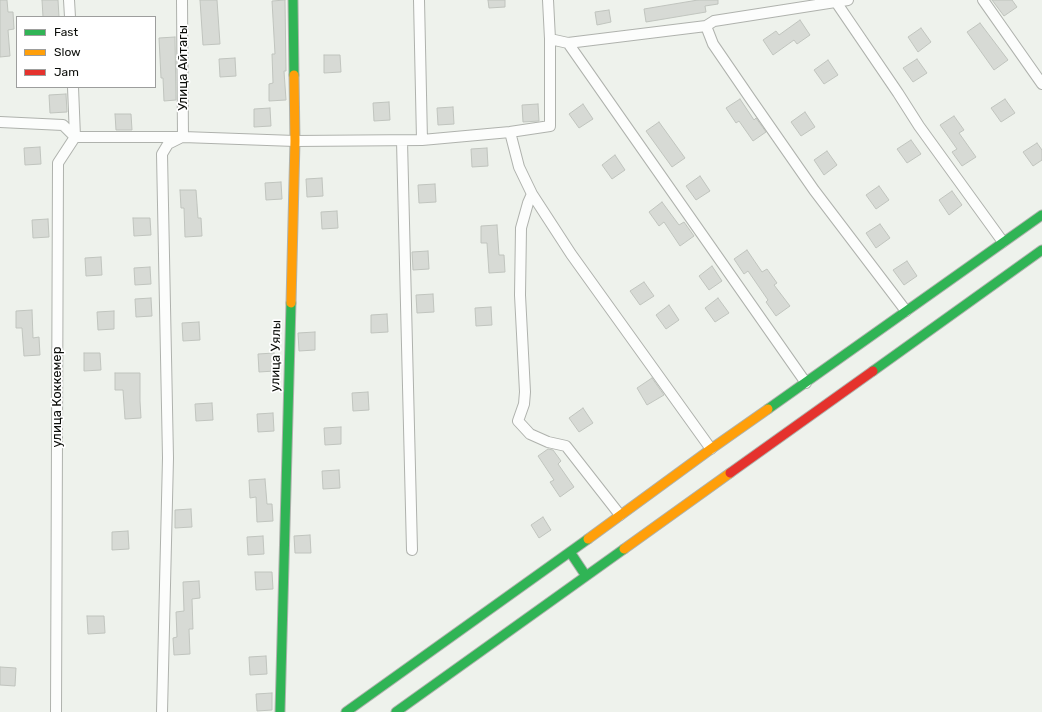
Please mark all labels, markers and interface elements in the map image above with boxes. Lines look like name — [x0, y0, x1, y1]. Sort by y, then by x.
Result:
legend — [16, 16, 156, 88]
text: Fast — [54, 25, 78, 39]
street label: Улица Айтагы — [175, 25, 191, 111]
text: Slow — [54, 45, 81, 59]
text: Jam — [54, 65, 79, 79]
street label: улица Уялы — [268, 320, 284, 392]
street label: улица Коккемер — [49, 347, 65, 447]

